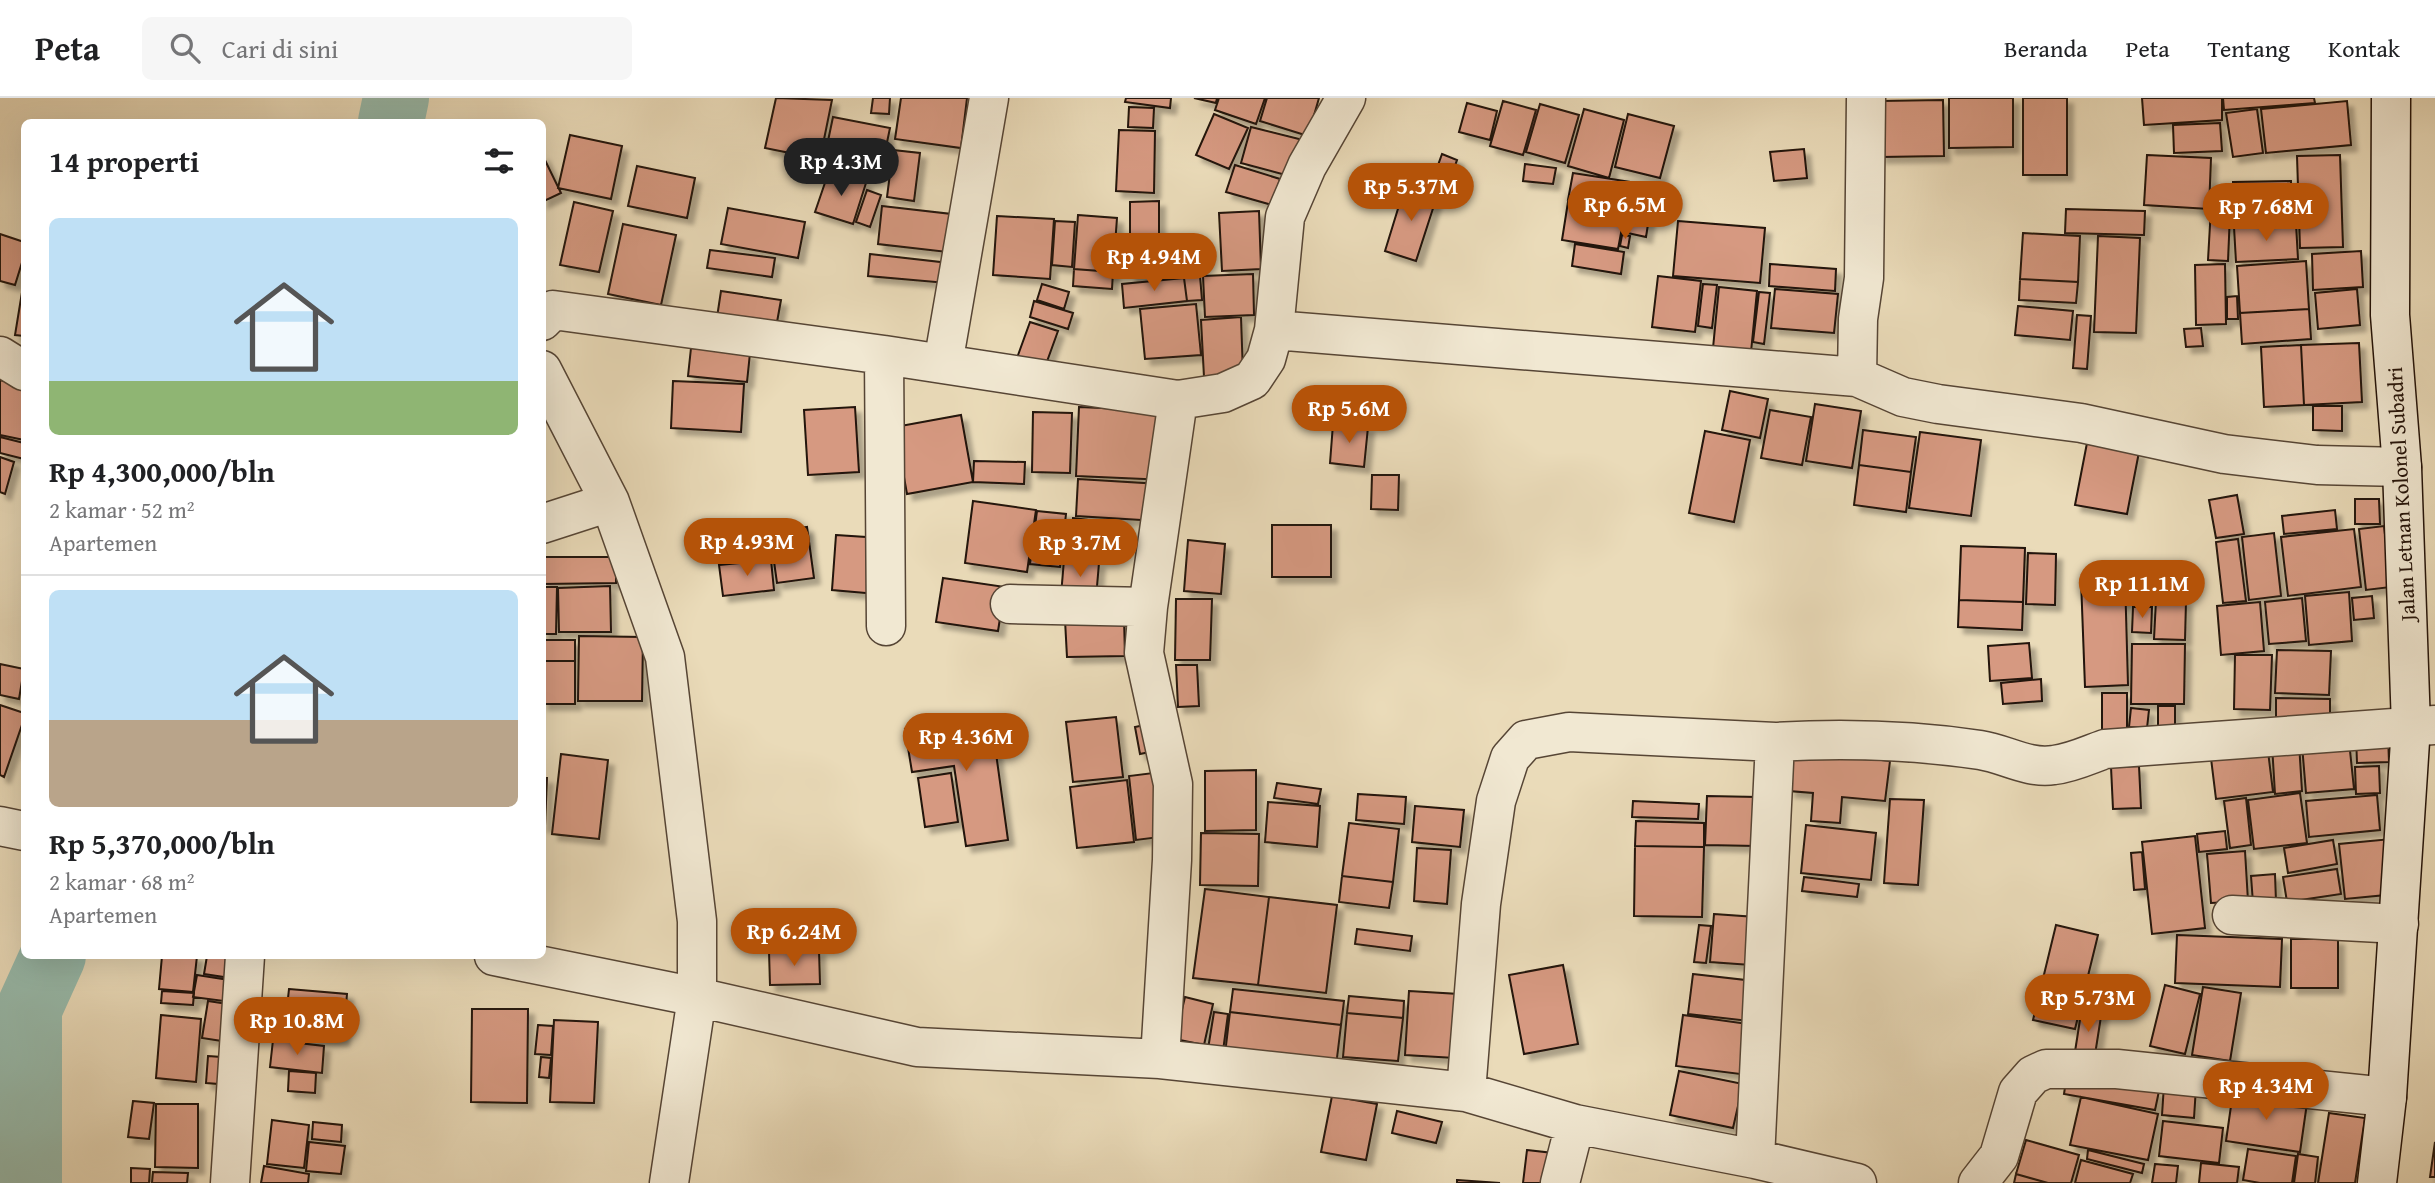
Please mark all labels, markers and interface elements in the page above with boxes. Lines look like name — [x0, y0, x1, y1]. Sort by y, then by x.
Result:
search box — [142, 17, 632, 80]
text: Peta — [35, 24, 100, 72]
icon: search — [166, 29, 204, 67]
text: Cari di sini — [222, 29, 338, 68]
text: Beranda — [2004, 31, 2088, 66]
text: Peta — [2126, 31, 2170, 66]
text: Tentang — [2208, 31, 2290, 66]
text: Kontak — [2328, 31, 2400, 66]
text: 14 properti — [49, 139, 199, 183]
pin: Rp 4.3M — [776, 139, 906, 198]
icon: filters — [480, 142, 518, 180]
text: Rp 4.3M — [800, 144, 882, 177]
pin: Rp 5.37M — [1339, 164, 1483, 223]
text: Rp 5.37M — [1364, 169, 1458, 202]
pin: Rp 6.5M — [1560, 181, 1690, 241]
pin: Rp 7.68M — [2194, 184, 2338, 243]
text: Rp 6.5M — [1584, 187, 1666, 220]
text: Rp 7.68M — [2219, 189, 2313, 222]
pin: Rp 4.94M — [1082, 234, 1226, 293]
text: Rp 4.94M — [1107, 239, 1201, 272]
icon: home — [221, 264, 347, 390]
street label: Jalan Letnan Kolonel Subadri — [2379, 366, 2423, 625]
pin: Rp 5.6M — [1284, 386, 1414, 445]
text: Rp 5.6M — [1308, 391, 1390, 424]
text: Rp 4,300,000/bln — [49, 449, 275, 493]
text: 2 kamar · 52 m² — [49, 493, 195, 526]
pin: Rp 4.93M — [675, 518, 819, 578]
pin: Rp 3.7M — [1015, 519, 1145, 579]
text: Rp 4.93M — [700, 524, 794, 557]
text: Rp 3.7M — [1039, 525, 1121, 558]
text: Apartemen — [49, 526, 157, 559]
pin: Rp 11.1M — [2070, 560, 2214, 620]
text: Rp 11.1M — [2095, 566, 2189, 599]
icon: home — [221, 636, 347, 762]
pin: Rp 4.36M — [894, 714, 1038, 773]
text: Rp 4.36M — [919, 719, 1013, 752]
text: Rp 5,370,000/bln — [49, 821, 275, 865]
text: 2 kamar · 68 m² — [49, 865, 195, 898]
text: Apartemen — [49, 898, 157, 931]
pin: Rp 6.24M — [722, 908, 866, 968]
text: Rp 6.24M — [747, 914, 841, 947]
pin: Rp 5.73M — [2016, 974, 2160, 1034]
text: Rp 5.73M — [2041, 980, 2135, 1013]
pin: Rp 10.8M — [225, 998, 369, 1057]
text: Rp 10.8M — [250, 1003, 344, 1036]
pin: Rp 4.34M — [2194, 1062, 2338, 1122]
text: Rp 4.34M — [2219, 1068, 2313, 1101]

